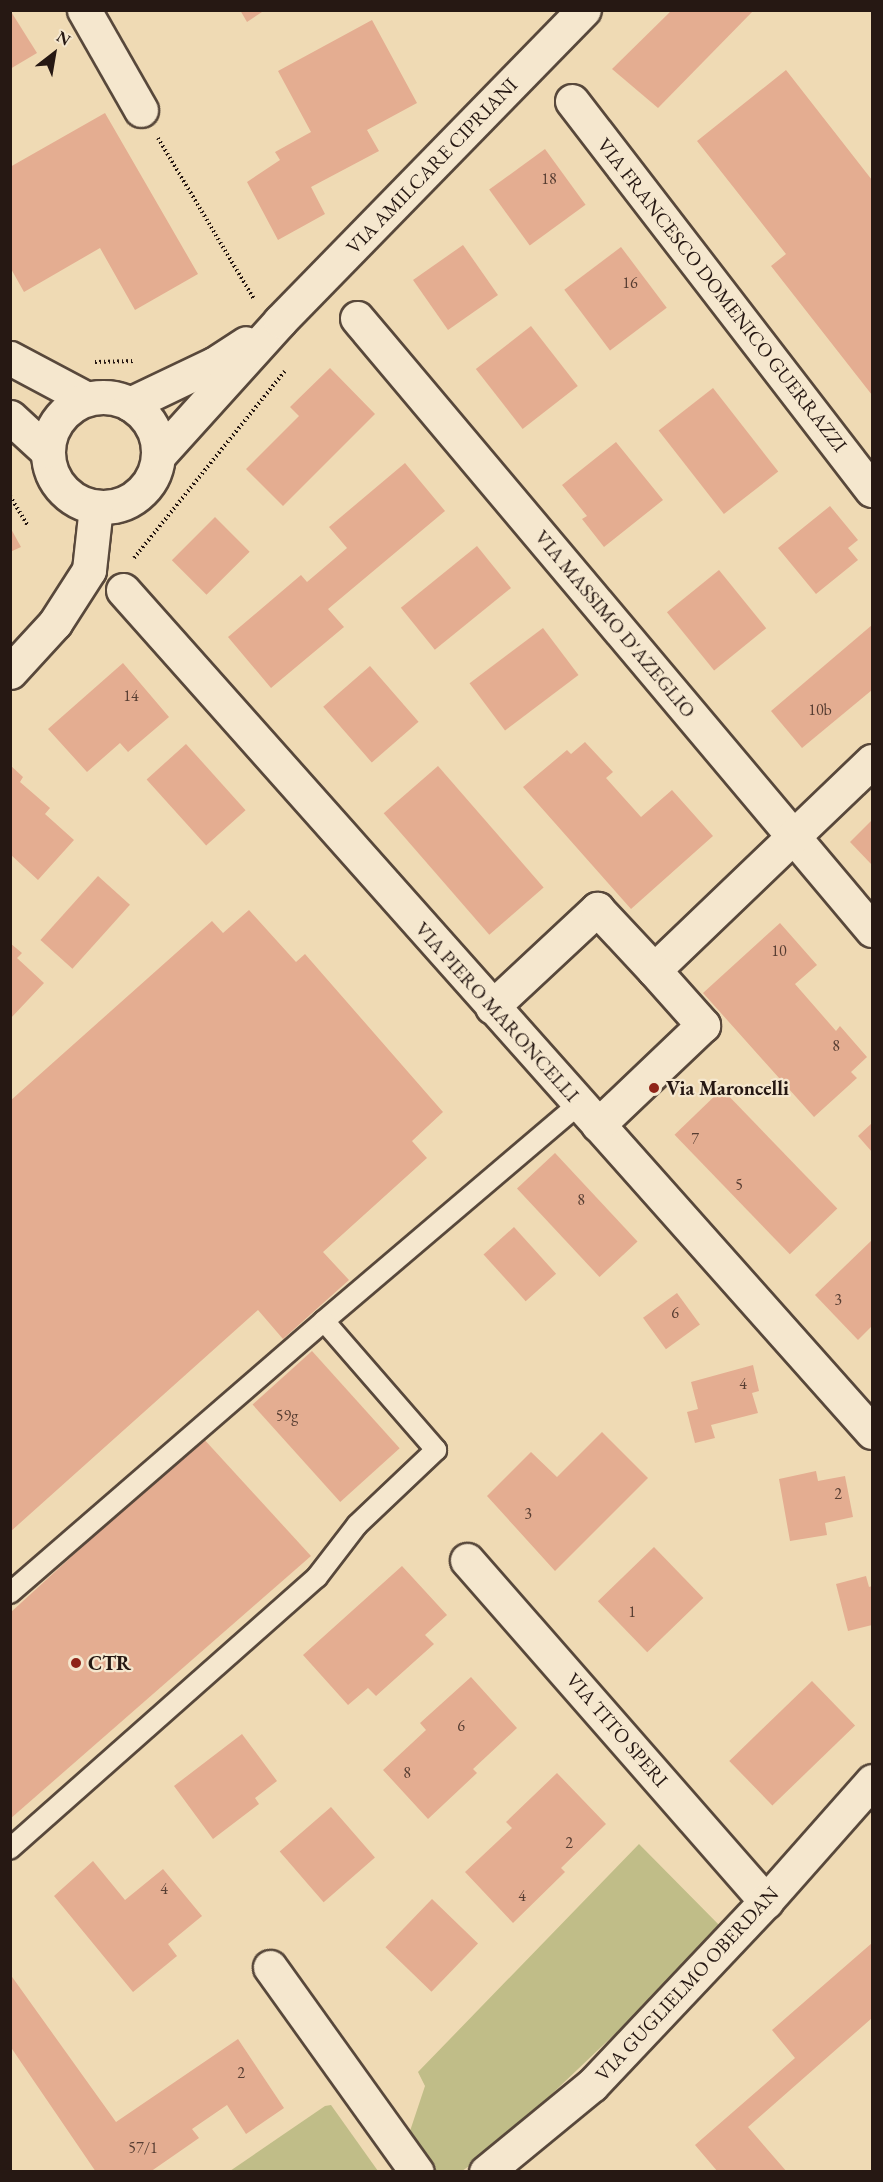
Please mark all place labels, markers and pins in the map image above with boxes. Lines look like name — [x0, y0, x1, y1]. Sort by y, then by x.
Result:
place label: Via Maroncelli — [666, 1076, 789, 1100]
marker: Via Maroncelli — [647, 1081, 661, 1095]
place label: CTR — [88, 1651, 131, 1675]
marker: CTR — [69, 1656, 83, 1670]

